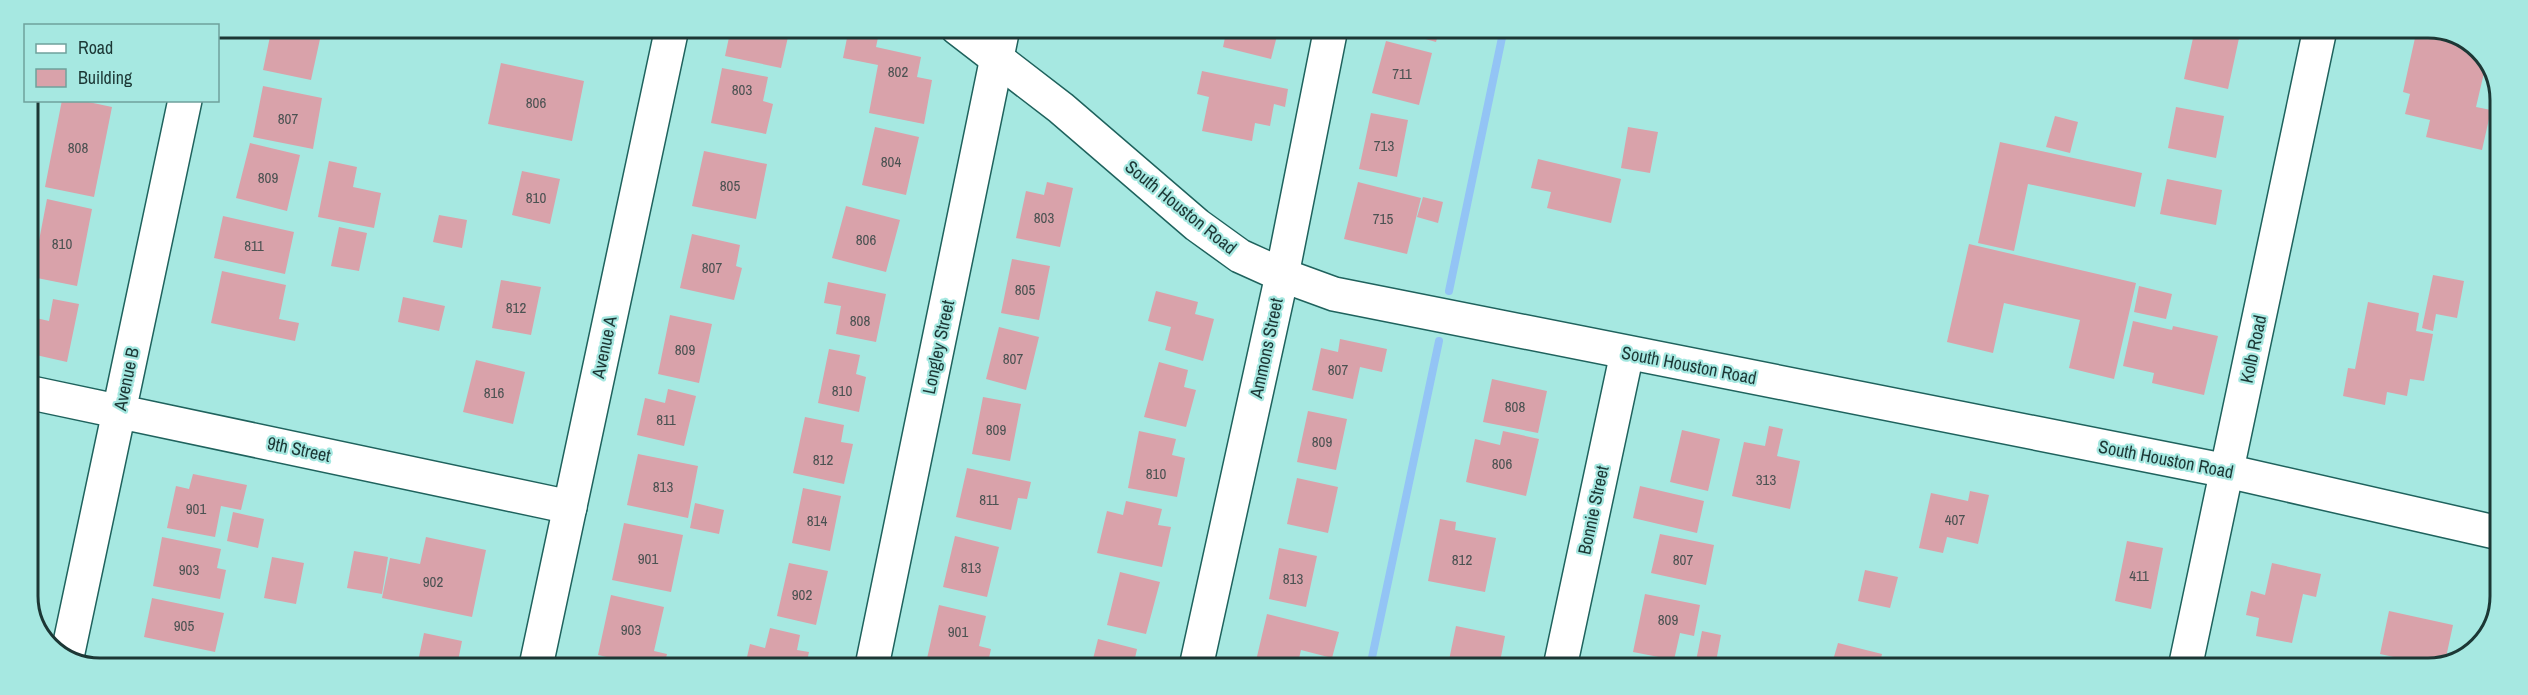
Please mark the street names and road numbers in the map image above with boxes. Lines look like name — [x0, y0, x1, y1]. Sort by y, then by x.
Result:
street label: South Houston Road — [1120, 154, 1242, 260]
street label: Ammons Street — [1243, 296, 1289, 401]
street label: Longley Street — [916, 298, 960, 396]
street label: Avenue A — [585, 313, 623, 381]
street label: Kolb Road — [2234, 313, 2272, 385]
street label: South Houston Road — [1619, 340, 1759, 390]
street label: Avenue B — [107, 345, 145, 414]
street label: 9th Street — [265, 430, 333, 468]
street label: South Houston Road — [2096, 434, 2236, 484]
street label: Bonnie Street — [1571, 463, 1615, 557]

